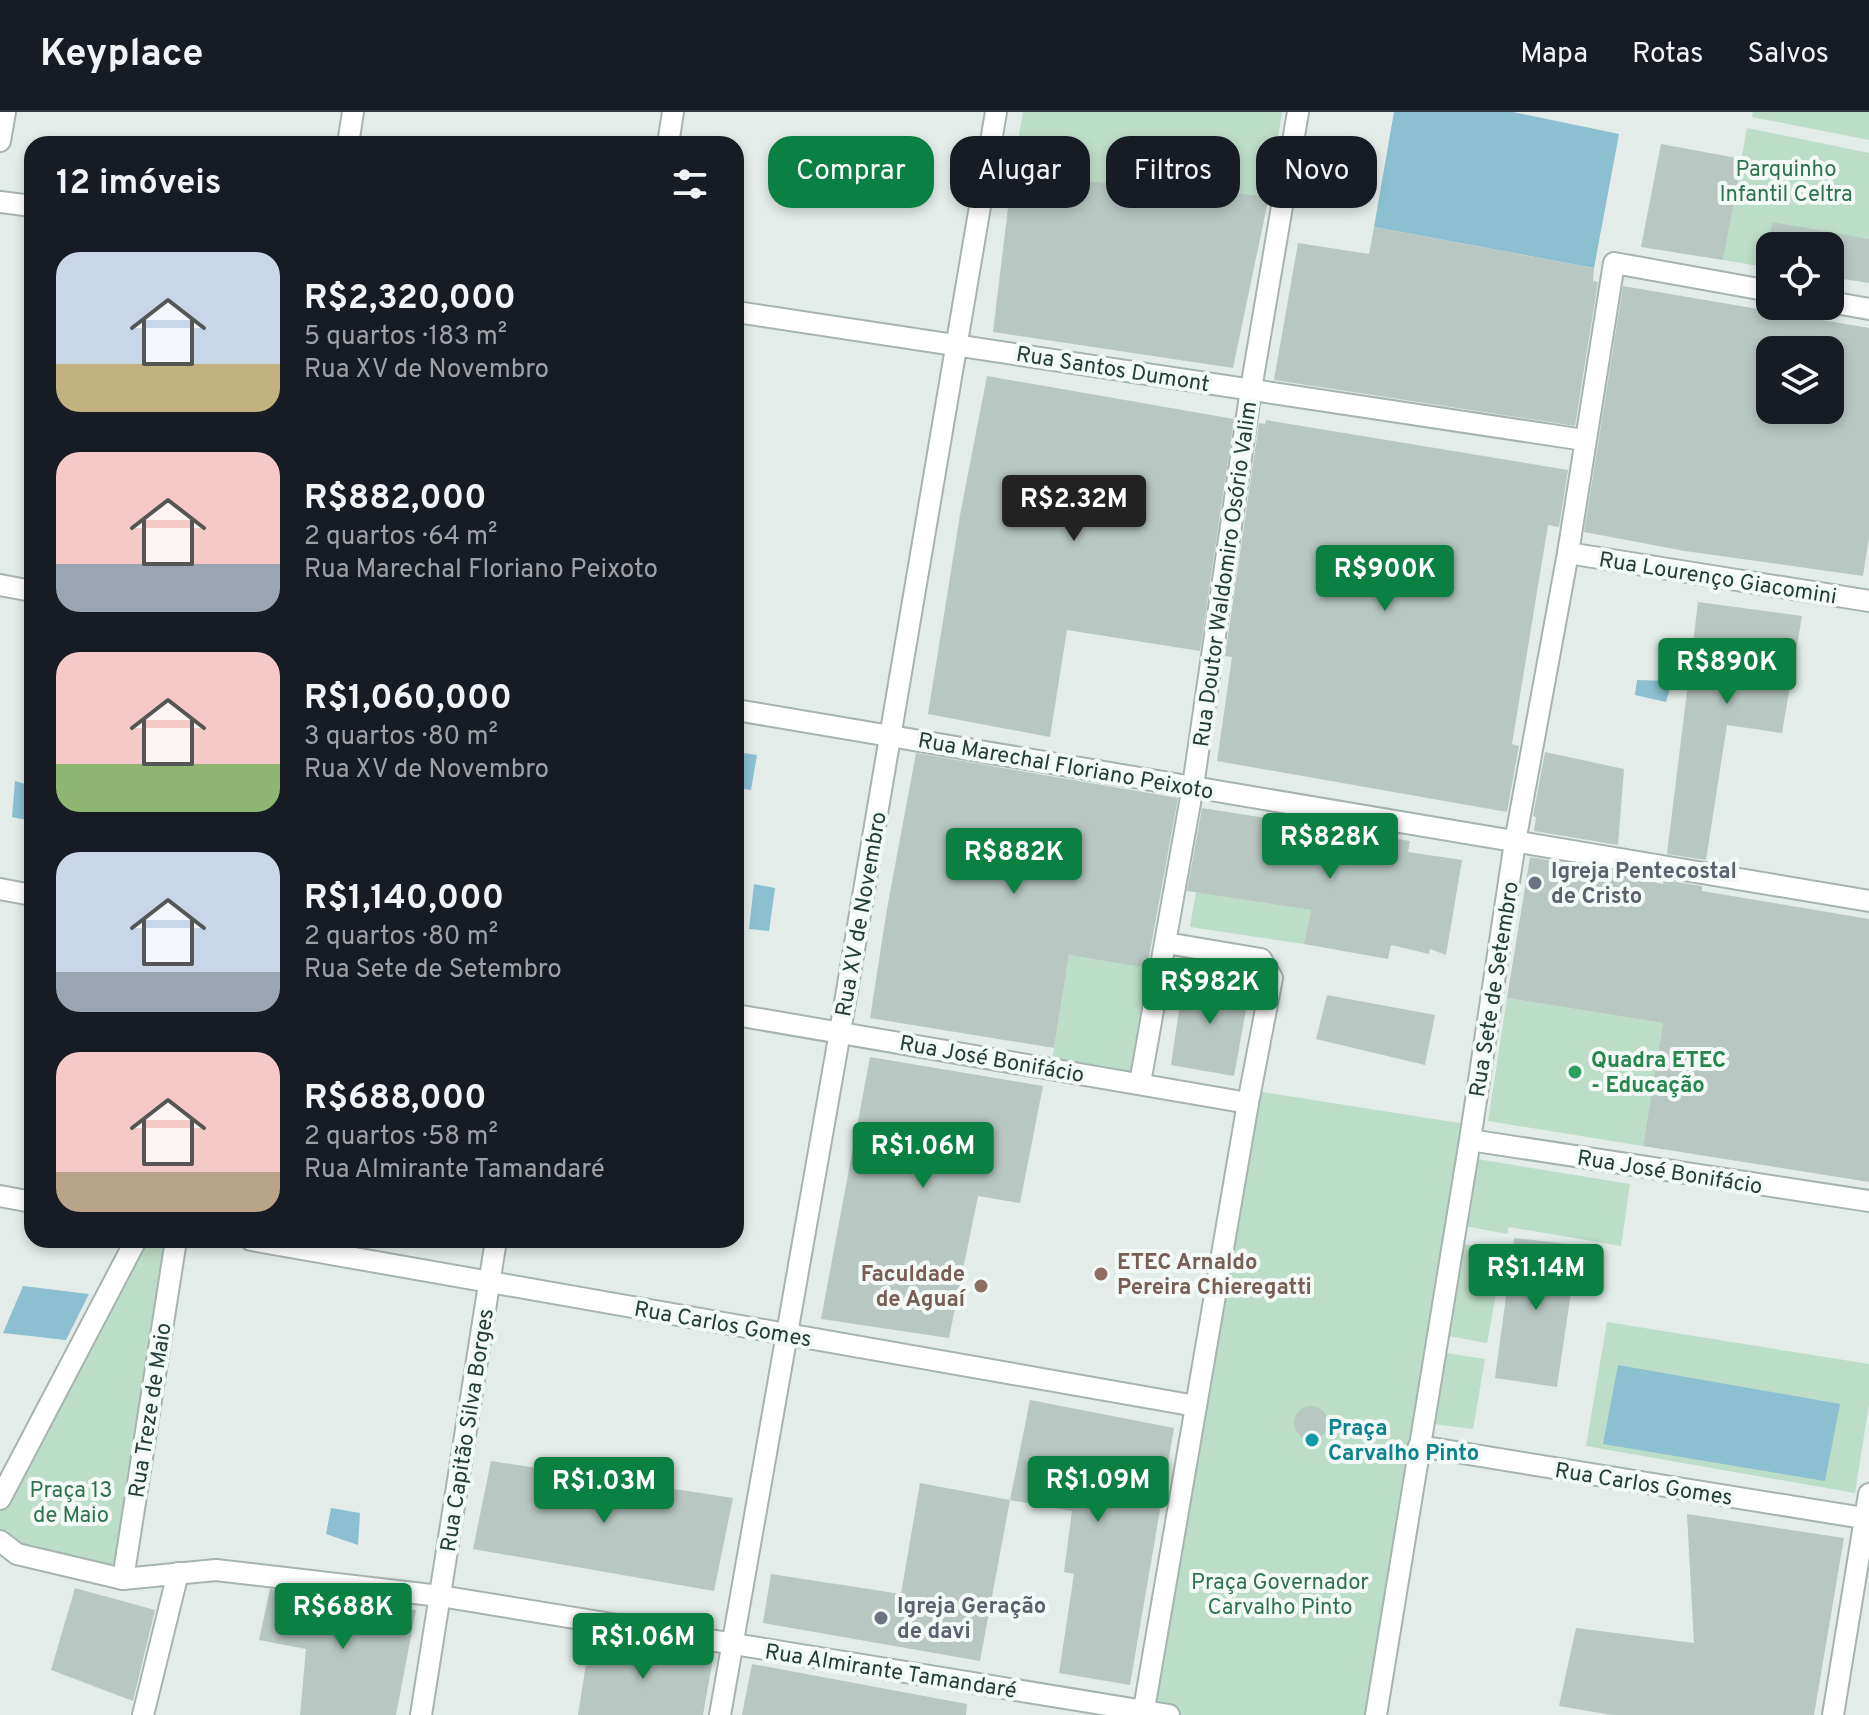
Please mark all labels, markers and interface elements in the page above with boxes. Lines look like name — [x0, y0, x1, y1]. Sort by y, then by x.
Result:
text: Keyplace — [40, 31, 204, 80]
text: Mapa — [1520, 37, 1588, 73]
text: Rotas — [1632, 37, 1703, 73]
text: Salvos — [1747, 37, 1829, 73]
chip: Comprar — [768, 136, 934, 208]
chip: Alugar — [950, 136, 1090, 208]
chip: Filtros — [1106, 136, 1240, 208]
chip: Novo — [1256, 136, 1377, 208]
park label: Parquinho Infantil Celtra — [1719, 157, 1853, 209]
icon: filters — [668, 162, 712, 206]
text: 12 imóveis — [56, 163, 222, 206]
map controls — [1756, 232, 1844, 424]
button: locate — [1756, 232, 1844, 320]
text: R$2,320,000 — [304, 278, 516, 321]
icon: home — [120, 284, 216, 380]
text: 5 quartos · 183 m² — [304, 321, 507, 354]
button: layers — [1756, 336, 1844, 424]
street label: Rua Santos Dumont — [1014, 342, 1211, 399]
text: Rua XV de Novembro — [304, 354, 549, 387]
street label: Rua Doutor Waldomiro Osório Valim — [1189, 400, 1264, 749]
pin: R$2.32M — [1000, 475, 1148, 543]
text: R$882,000 — [304, 478, 487, 521]
icon: home — [120, 484, 216, 580]
text: R$2.32M — [1020, 484, 1128, 517]
text: 2 quartos · 64 m² — [304, 521, 497, 554]
pin: R$900K — [1320, 545, 1450, 613]
street label: Rua Lourenço Giacomini — [1597, 547, 1838, 612]
text: Rua Marechal Floriano Peixoto — [304, 554, 658, 587]
text: R$900K — [1334, 554, 1436, 587]
pin: R$890K — [1662, 638, 1792, 706]
text: R$890K — [1676, 647, 1778, 680]
text: R$1,060,000 — [304, 678, 512, 721]
icon: home — [120, 684, 216, 780]
text: 3 quartos · 80 m² — [304, 721, 498, 754]
street label: Rua Marechal Floriano Peixoto — [916, 728, 1215, 807]
text: Rua XV de Novembro — [304, 754, 549, 787]
street label: Rua XV de Novembro — [831, 810, 894, 1019]
pin: R$828K — [1265, 813, 1395, 881]
text: R$828K — [1280, 822, 1380, 855]
pin: R$882K — [949, 828, 1079, 896]
text: R$882K — [964, 837, 1064, 870]
place label: Igreja Pentecostal de Cristo — [1551, 859, 1737, 911]
marker: Igreja Pentecostal de Cristo — [1526, 874, 1544, 892]
text: R$1,140,000 — [304, 878, 504, 921]
street label: Rua Sete de Setembro — [1465, 880, 1526, 1099]
icon: home — [120, 884, 216, 980]
text: 2 quartos · 80 m² — [304, 921, 498, 954]
text: Rua Sete de Setembro — [304, 954, 562, 987]
pin: R$982K — [1145, 958, 1275, 1026]
text: R$982K — [1160, 967, 1260, 1000]
street label: Rua José Bonifácio — [897, 1031, 1086, 1090]
place label: Quadra ETEC - Educação — [1591, 1048, 1726, 1100]
marker: Quadra ETEC - Educação — [1566, 1063, 1584, 1081]
text: R$688,000 — [304, 1078, 487, 1121]
icon: home — [120, 1084, 216, 1180]
text: 2 quartos · 58 m² — [304, 1121, 498, 1154]
pin: R$1.06M — [849, 1122, 997, 1190]
text: R$1.06M — [871, 1131, 975, 1164]
street label: Rua José Bonifácio — [1575, 1145, 1764, 1201]
text: Rua Almirante Tamandaré — [304, 1154, 605, 1187]
pin: R$1.14M — [1462, 1244, 1610, 1312]
place label: ETEC Arnaldo Pereira Chieregatti — [1117, 1250, 1312, 1302]
text: R$1.14M — [1487, 1253, 1585, 1286]
place label: Faculdade de Aguaí — [861, 1262, 967, 1314]
marker: ETEC Arnaldo Pereira Chieregatti — [1092, 1265, 1110, 1283]
marker: Faculdade de Aguaí — [972, 1277, 990, 1295]
street label: Rua Carlos Gomes — [632, 1297, 813, 1354]
street label: Rua Capitão Silva Borges — [436, 1307, 501, 1554]
street label: Rua Treze de Maio — [124, 1321, 179, 1500]
place label: Praça Carvalho Pinto — [1328, 1416, 1479, 1468]
marker: Praça Carvalho Pinto — [1303, 1431, 1321, 1449]
pin: R$1.09M — [1024, 1456, 1172, 1524]
pin: R$1.03M — [530, 1457, 678, 1525]
street label: Rua Carlos Gomes — [1553, 1458, 1734, 1513]
text: R$1.09M — [1046, 1465, 1150, 1498]
text: R$1.03M — [552, 1466, 656, 1499]
park label: Praça 13 de Maio — [30, 1478, 112, 1530]
park label: Praça Governador Carvalho Pinto — [1191, 1570, 1369, 1622]
pin: R$688K — [278, 1583, 408, 1651]
text: R$688K — [293, 1592, 393, 1625]
place label: Igreja Geração de davi — [897, 1594, 1046, 1646]
marker: Igreja Geração de davi — [872, 1609, 890, 1627]
pin: R$1.06M — [569, 1613, 717, 1681]
text: R$1.06M — [591, 1622, 695, 1655]
street label: Rua Almirante Tamandaré — [763, 1639, 1018, 1706]

